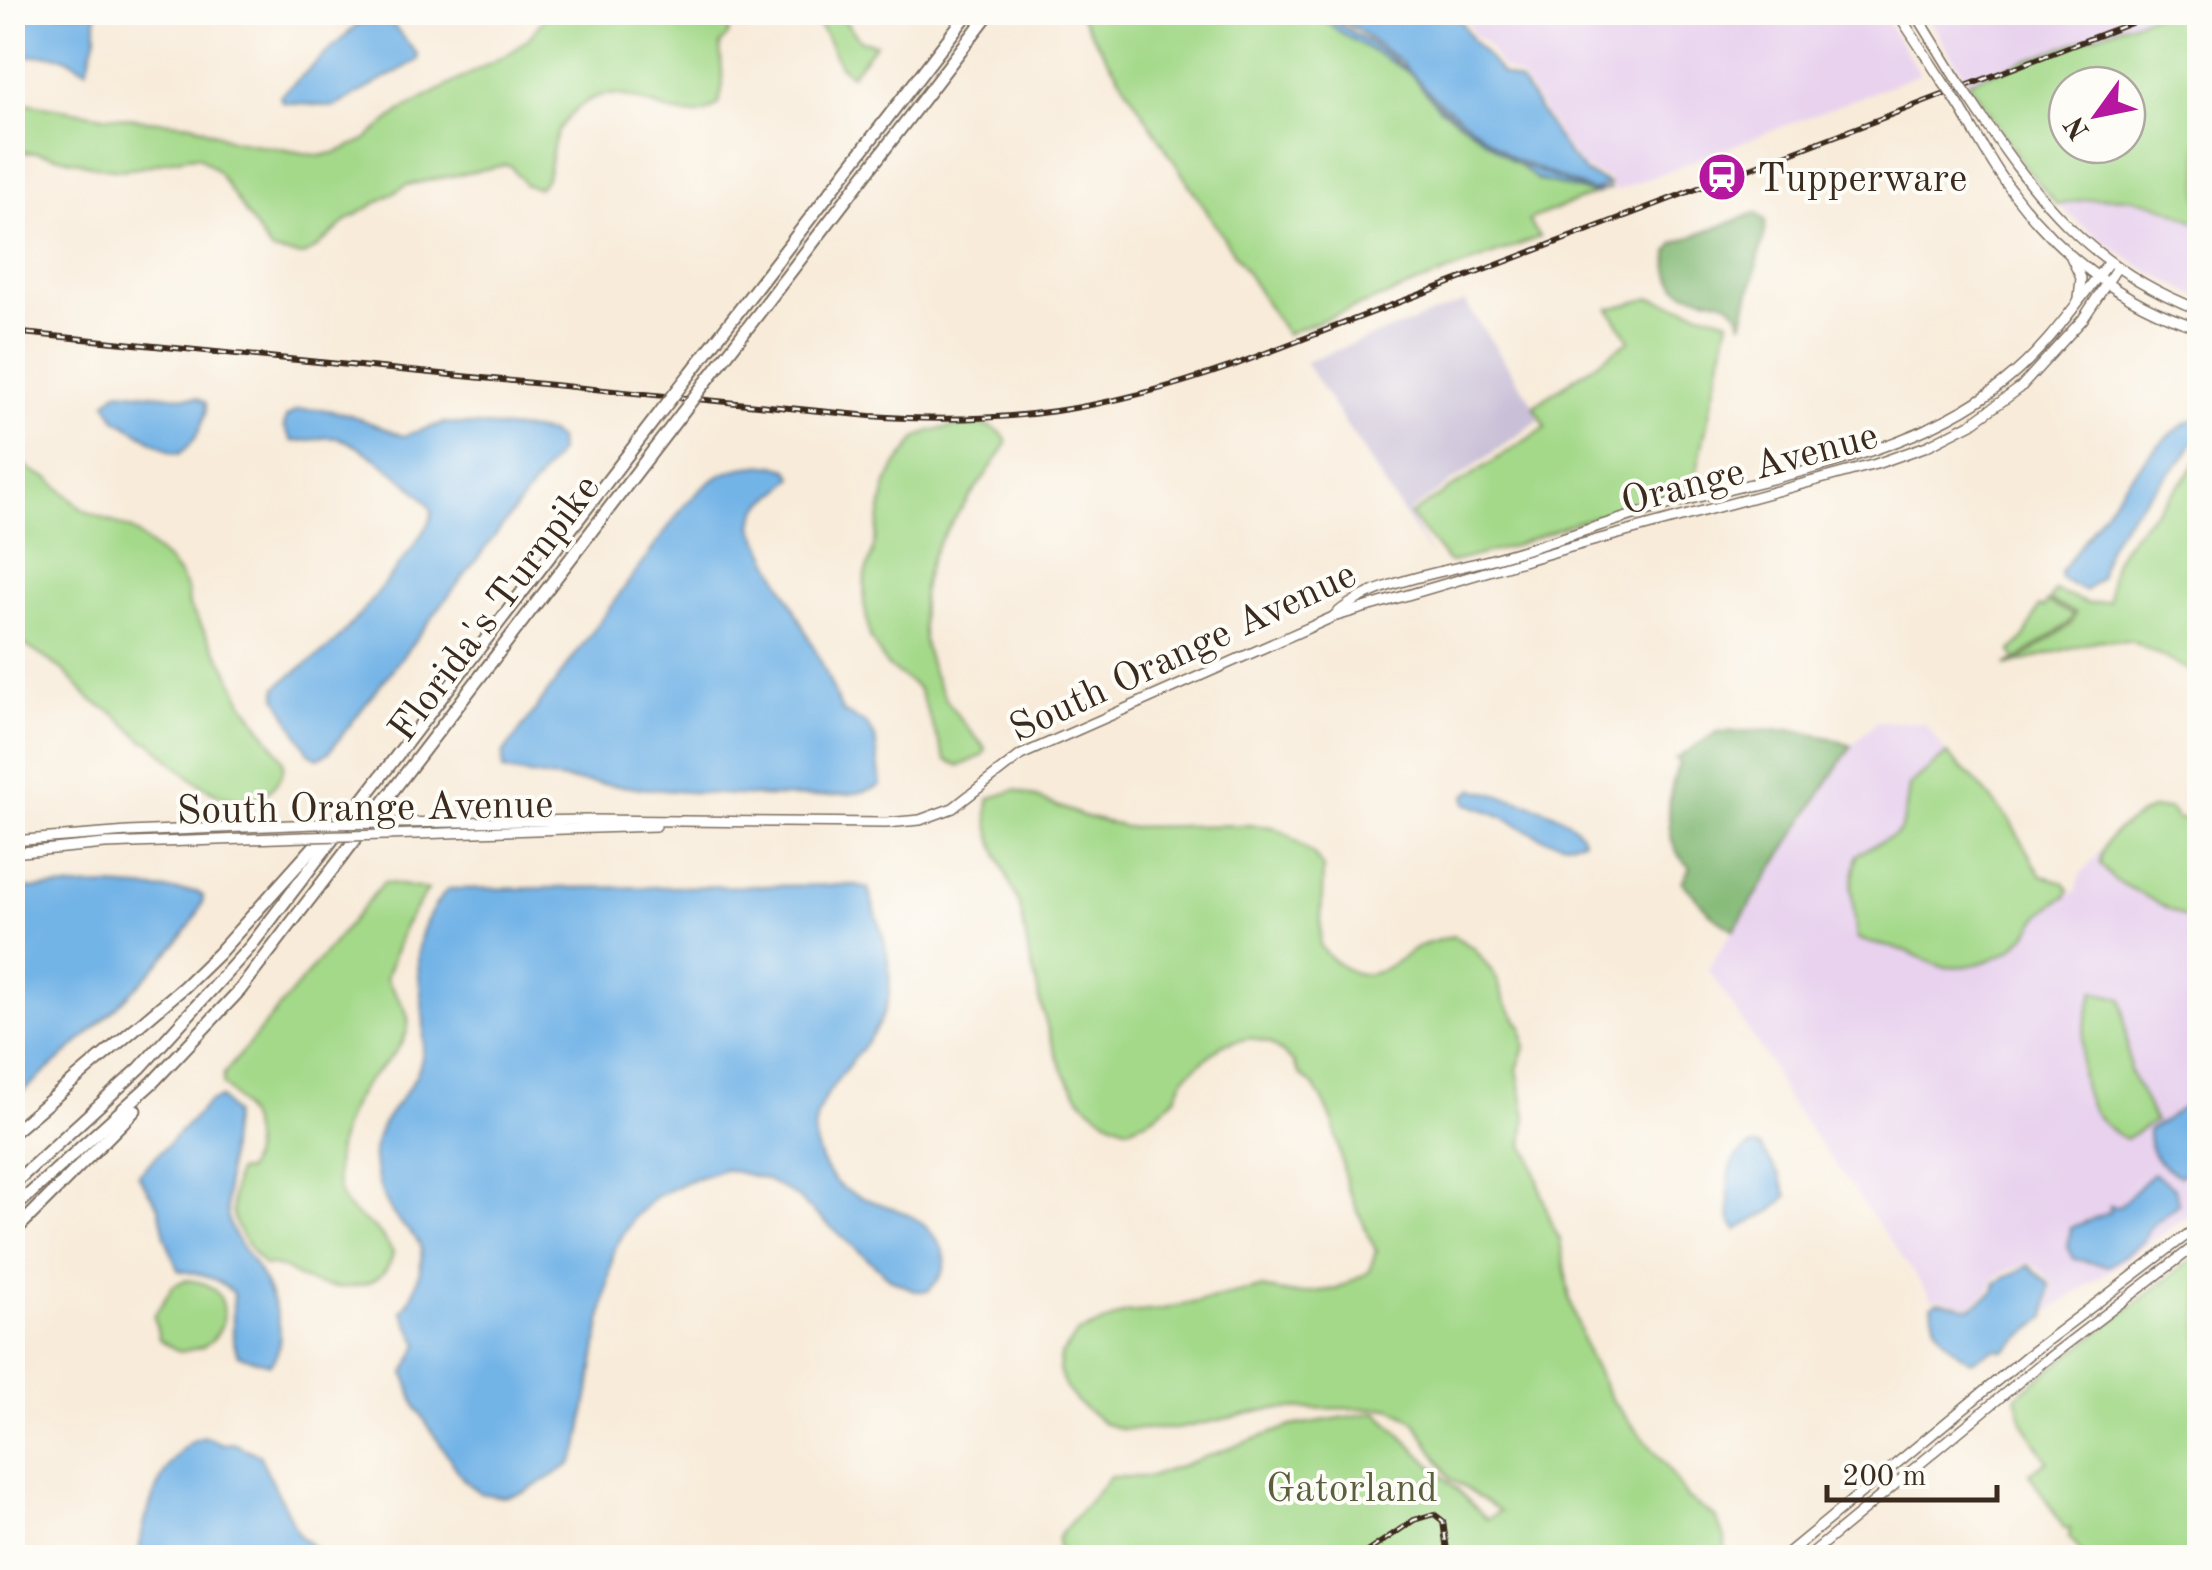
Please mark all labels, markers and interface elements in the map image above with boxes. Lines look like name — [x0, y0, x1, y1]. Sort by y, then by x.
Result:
north arrow — [2047, 65, 2147, 165]
text: N — [2061, 110, 2096, 144]
station icon: Tupperware — [1696, 151, 1748, 203]
place label: Tupperware — [1757, 161, 1967, 201]
street label: Orange Avenue — [1617, 417, 1883, 524]
street label: Florida's Turnpike — [383, 469, 609, 750]
street label: South Orange Avenue — [1004, 556, 1363, 751]
street label: South Orange Avenue — [176, 787, 554, 833]
scale bar — [1827, 1440, 1997, 1502]
text: 200 m — [1842, 1462, 1926, 1492]
park label: Gatorland — [1266, 1471, 1438, 1511]

